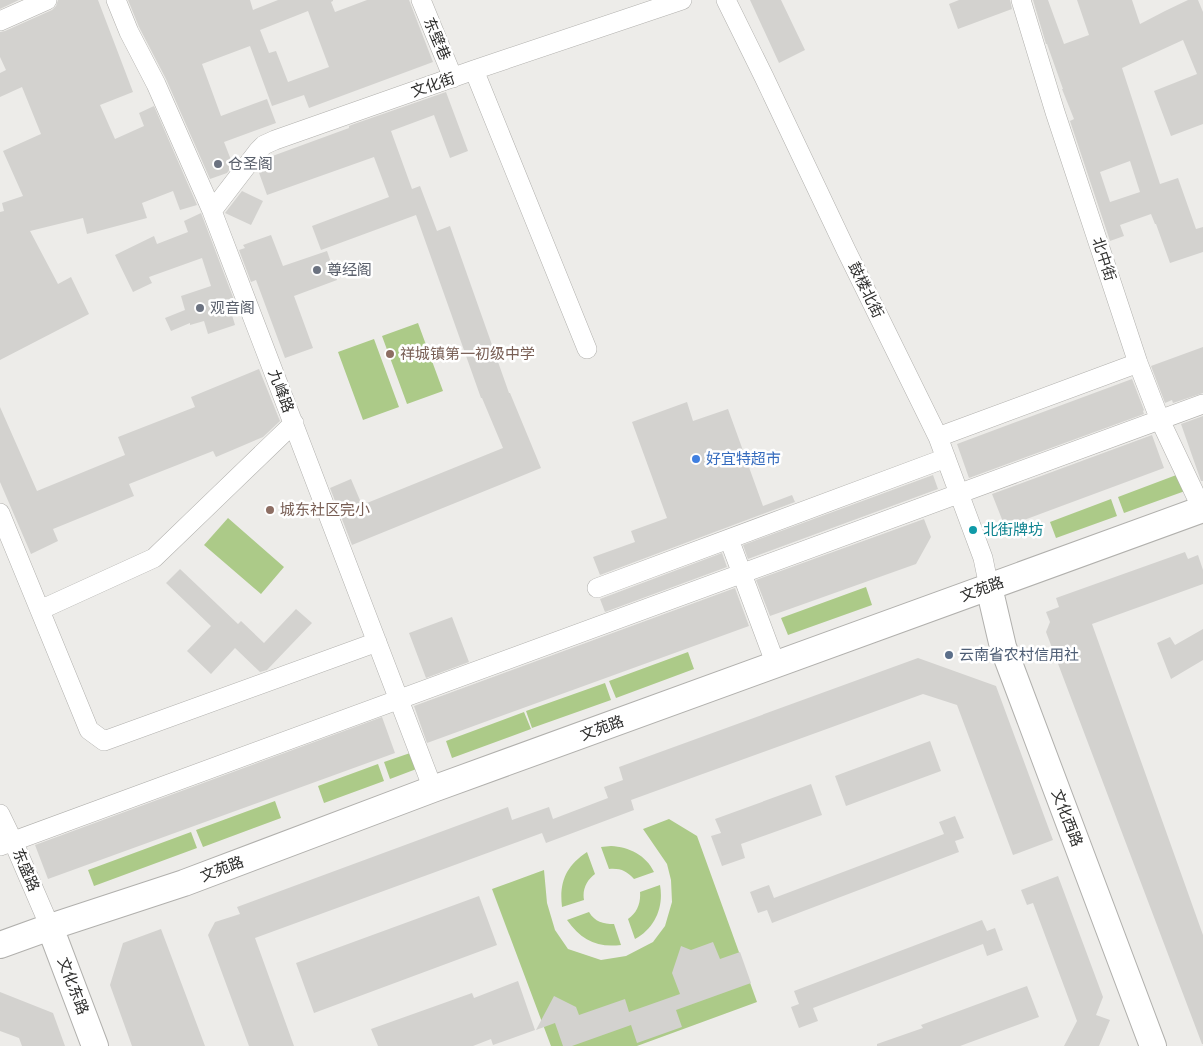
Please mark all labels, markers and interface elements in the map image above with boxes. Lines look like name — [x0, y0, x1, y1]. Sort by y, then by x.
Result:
street label: 东壁巷 — [419, 14, 455, 64]
street label: 文化街 — [408, 68, 458, 102]
place label: 仓圣阁 — [228, 154, 273, 174]
marker: 仓圣阁 — [212, 158, 224, 170]
street label: 北中街 — [1088, 235, 1120, 283]
street label: 鼓楼北街 — [844, 259, 888, 321]
place label: 尊经阁 — [327, 260, 372, 280]
marker: 尊经阁 — [311, 264, 323, 276]
place label: 观音阁 — [210, 298, 255, 318]
marker: 观音阁 — [194, 302, 206, 314]
place label: 祥城镇第一初级中学 — [400, 344, 535, 364]
marker: 祥城镇第一初级中学 — [384, 348, 396, 360]
street label: 九峰路 — [264, 366, 298, 416]
place label: 好宜特超市 — [706, 449, 781, 469]
marker: 好宜特超市 — [690, 453, 702, 465]
place label: 城东社区完小 — [280, 500, 370, 520]
marker: 城东社区完小 — [264, 504, 276, 516]
place label: 北街牌坊 — [983, 520, 1043, 540]
marker: 北街牌坊 — [967, 524, 979, 536]
street label: 文苑路 — [957, 572, 1007, 606]
place label: 云南省农村信用社 — [959, 645, 1079, 665]
marker: 云南省农村信用社 — [943, 649, 955, 661]
street label: 文苑路 — [577, 711, 627, 745]
street label: 文化西路 — [1047, 786, 1087, 850]
street label: 东盛路 — [8, 845, 44, 895]
street label: 文苑路 — [197, 852, 247, 886]
street label: 文化东路 — [53, 954, 93, 1018]

